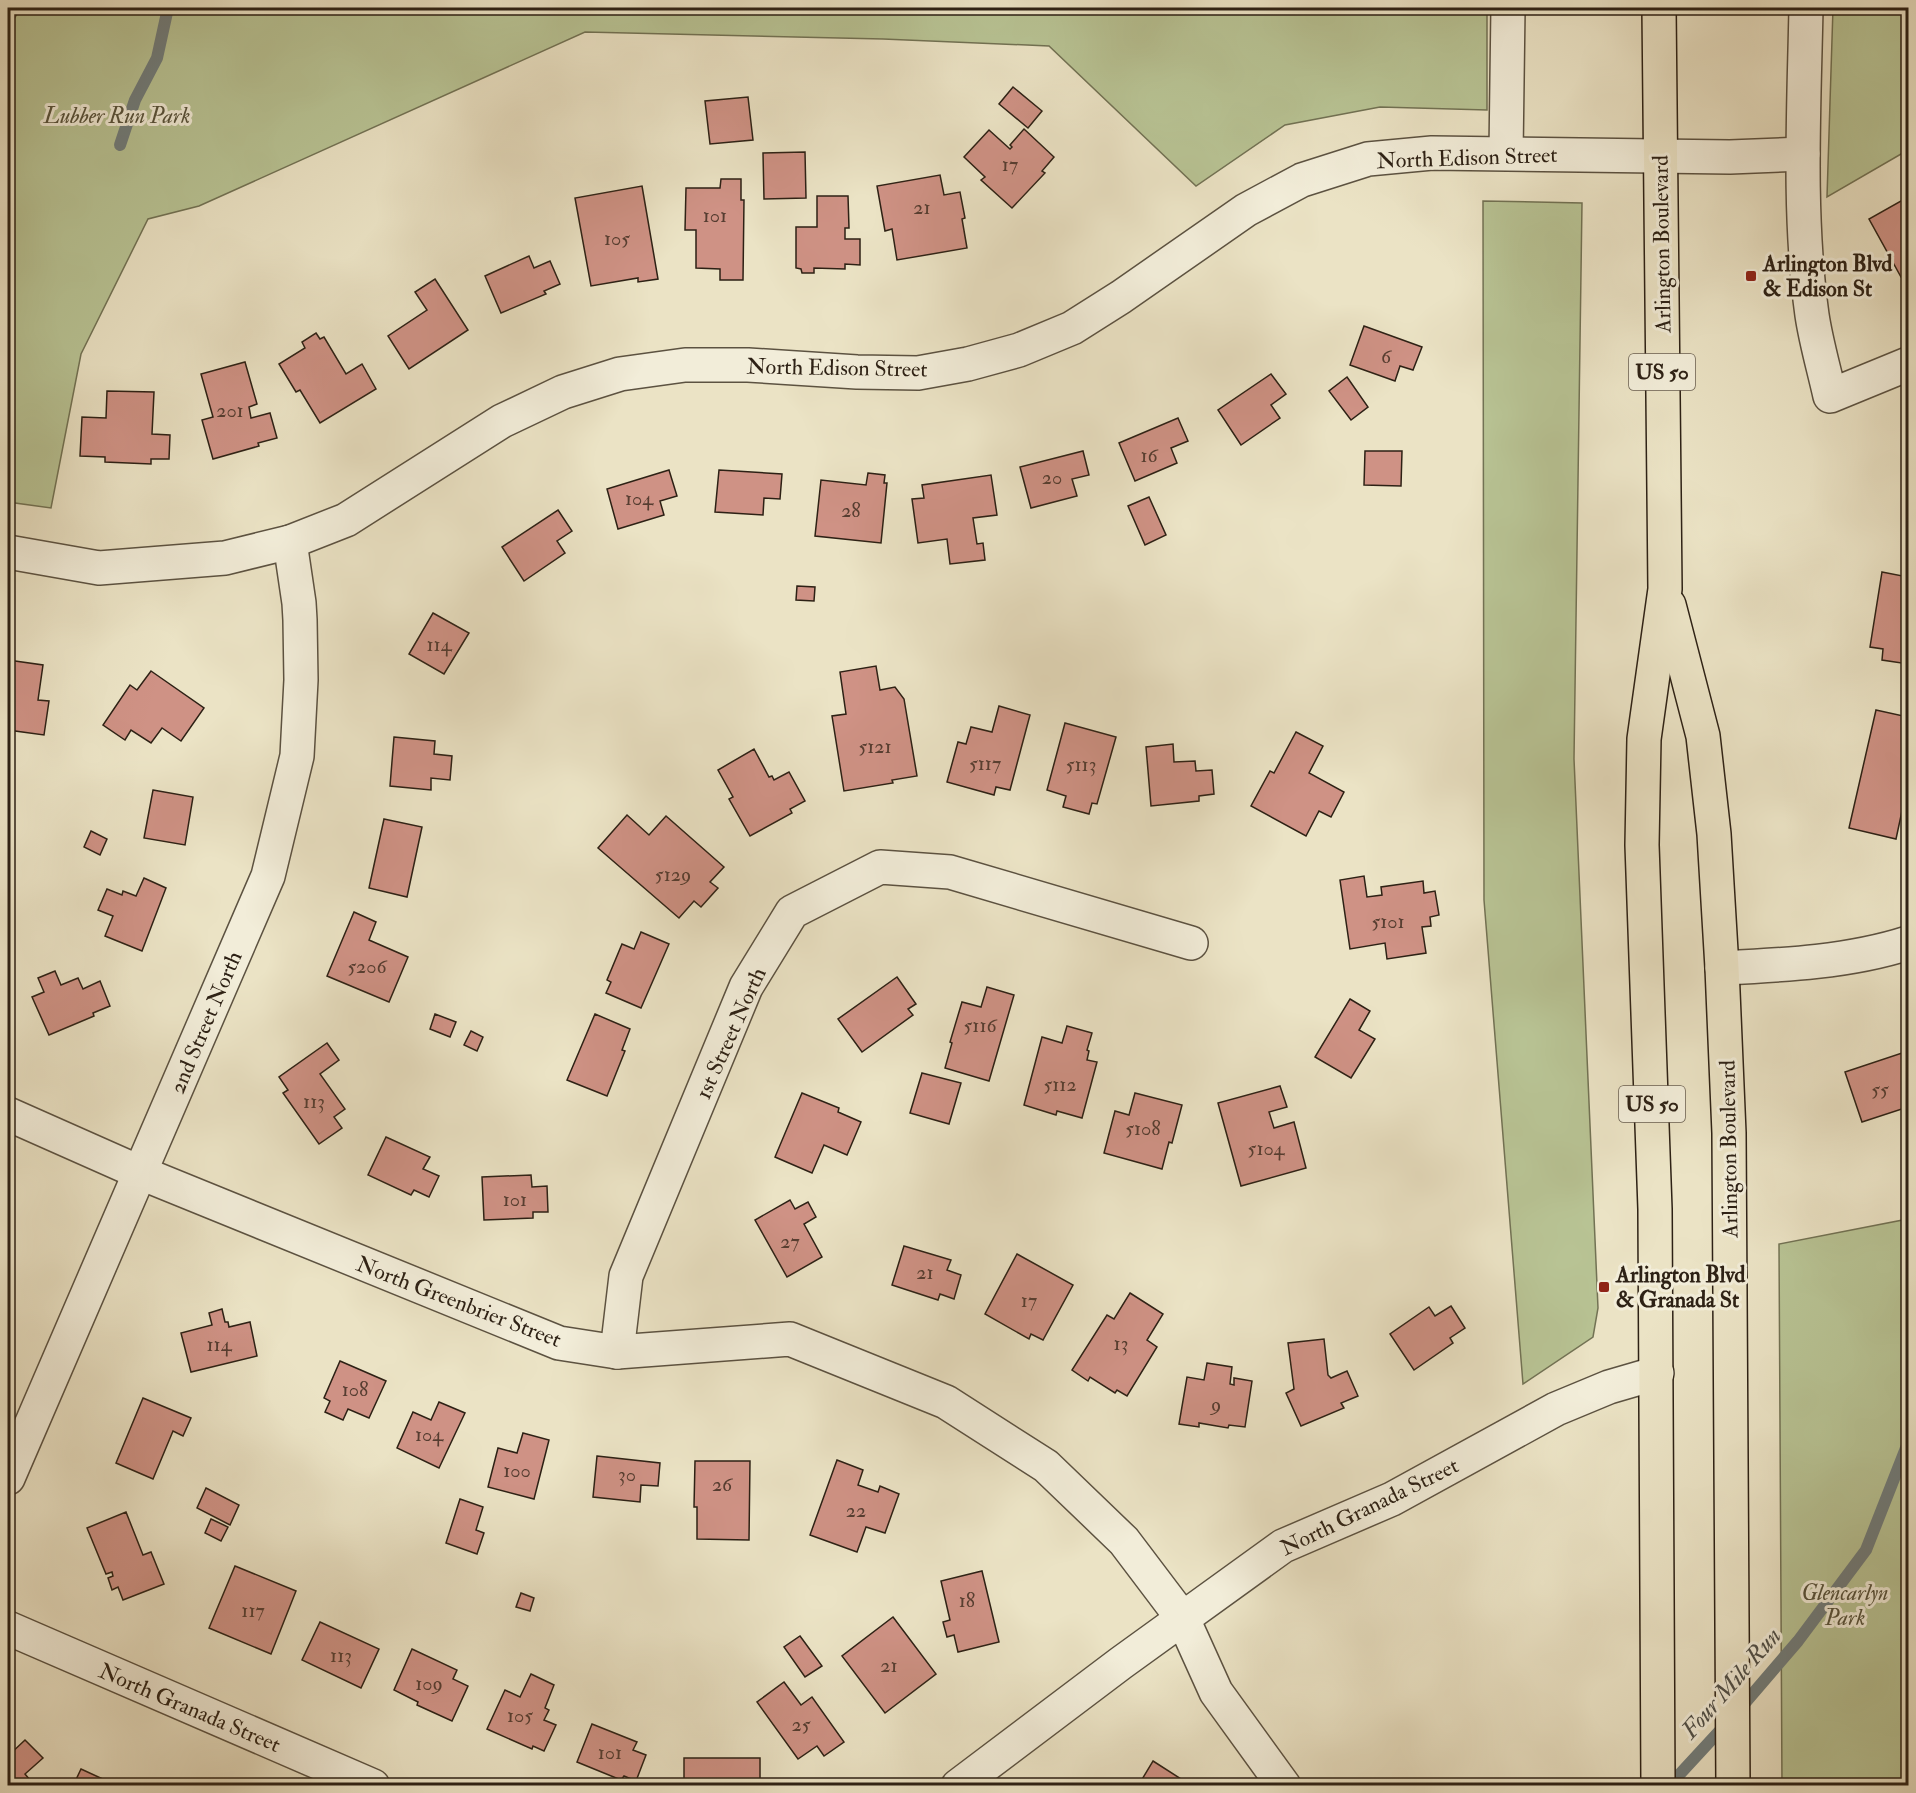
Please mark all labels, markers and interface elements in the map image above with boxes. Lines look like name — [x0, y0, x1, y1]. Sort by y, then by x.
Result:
park label: Lubber Run Park — [43, 102, 190, 130]
street label: North Edison Street — [1376, 141, 1558, 175]
house number: 17 — [1002, 152, 1018, 177]
street label: Arlington Boulevard — [1646, 155, 1678, 334]
house number: 21 — [913, 195, 931, 220]
house number: 101 — [703, 203, 727, 228]
house number: 105 — [604, 226, 630, 251]
place label: Arlington Blvd & Edison St — [1762, 250, 1892, 303]
marker: Arlington Blvd & Edison St — [1744, 269, 1758, 283]
house number: 6 — [1381, 344, 1392, 369]
street label: North Edison Street — [746, 352, 928, 384]
road number: US 50 — [1629, 354, 1695, 390]
house number: 201 — [216, 398, 244, 423]
house number: 16 — [1140, 443, 1158, 468]
house number: 20 — [1042, 465, 1062, 490]
house number: 104 — [625, 486, 654, 511]
house number: 28 — [841, 498, 861, 523]
house number: 114 — [426, 632, 453, 657]
house number: 5121 — [858, 734, 892, 759]
house number: 5117 — [969, 751, 1001, 776]
house number: 5113 — [1066, 752, 1096, 777]
house number: 5129 — [655, 862, 691, 887]
house number: 5101 — [1371, 909, 1405, 934]
street label: 2nd Street North — [163, 946, 249, 1098]
house number: 5206 — [347, 954, 388, 979]
street label: 1st Street North — [689, 963, 773, 1104]
house number: 5116 — [963, 1013, 997, 1038]
street label: Arlington Boulevard — [1713, 1060, 1745, 1239]
house number: 5112 — [1043, 1072, 1077, 1097]
house number: 55 — [1871, 1077, 1889, 1102]
road number: US 50 — [1619, 1086, 1685, 1122]
house number: 113 — [303, 1089, 325, 1114]
house number: 5108 — [1125, 1116, 1161, 1141]
house number: 5104 — [1248, 1136, 1286, 1161]
house number: 101 — [503, 1187, 527, 1212]
house number: 27 — [780, 1229, 800, 1254]
street label: North Greenbrier Street — [352, 1250, 565, 1354]
house number: 21 — [916, 1260, 934, 1285]
place label: Arlington Blvd & Granada St — [1615, 1261, 1745, 1314]
marker: Arlington Blvd & Granada St — [1597, 1280, 1611, 1294]
house number: 17 — [1021, 1288, 1037, 1313]
house number: 13 — [1114, 1331, 1128, 1356]
house number: 114 — [206, 1332, 233, 1357]
house number: 108 — [342, 1377, 368, 1402]
house number: 9 — [1209, 1392, 1221, 1417]
house number: 104 — [415, 1422, 444, 1447]
street label: North Granada Street — [1276, 1452, 1463, 1562]
house number: 100 — [503, 1458, 531, 1483]
house number: 30 — [618, 1462, 636, 1487]
house number: 26 — [712, 1472, 733, 1497]
house number: 22 — [846, 1498, 866, 1523]
park label: Glencarlyn Park — [1801, 1579, 1889, 1632]
house number: 18 — [959, 1588, 975, 1613]
house number: 117 — [241, 1598, 265, 1623]
water label: Four Mile Run — [1674, 1621, 1788, 1746]
house number: 113 — [330, 1643, 352, 1668]
house number: 21 — [880, 1653, 898, 1678]
street label: North Granada Street — [94, 1657, 285, 1759]
house number: 109 — [415, 1671, 443, 1696]
house number: 105 — [507, 1703, 533, 1728]
house number: 25 — [792, 1712, 811, 1737]
house number: 101 — [598, 1740, 622, 1765]

